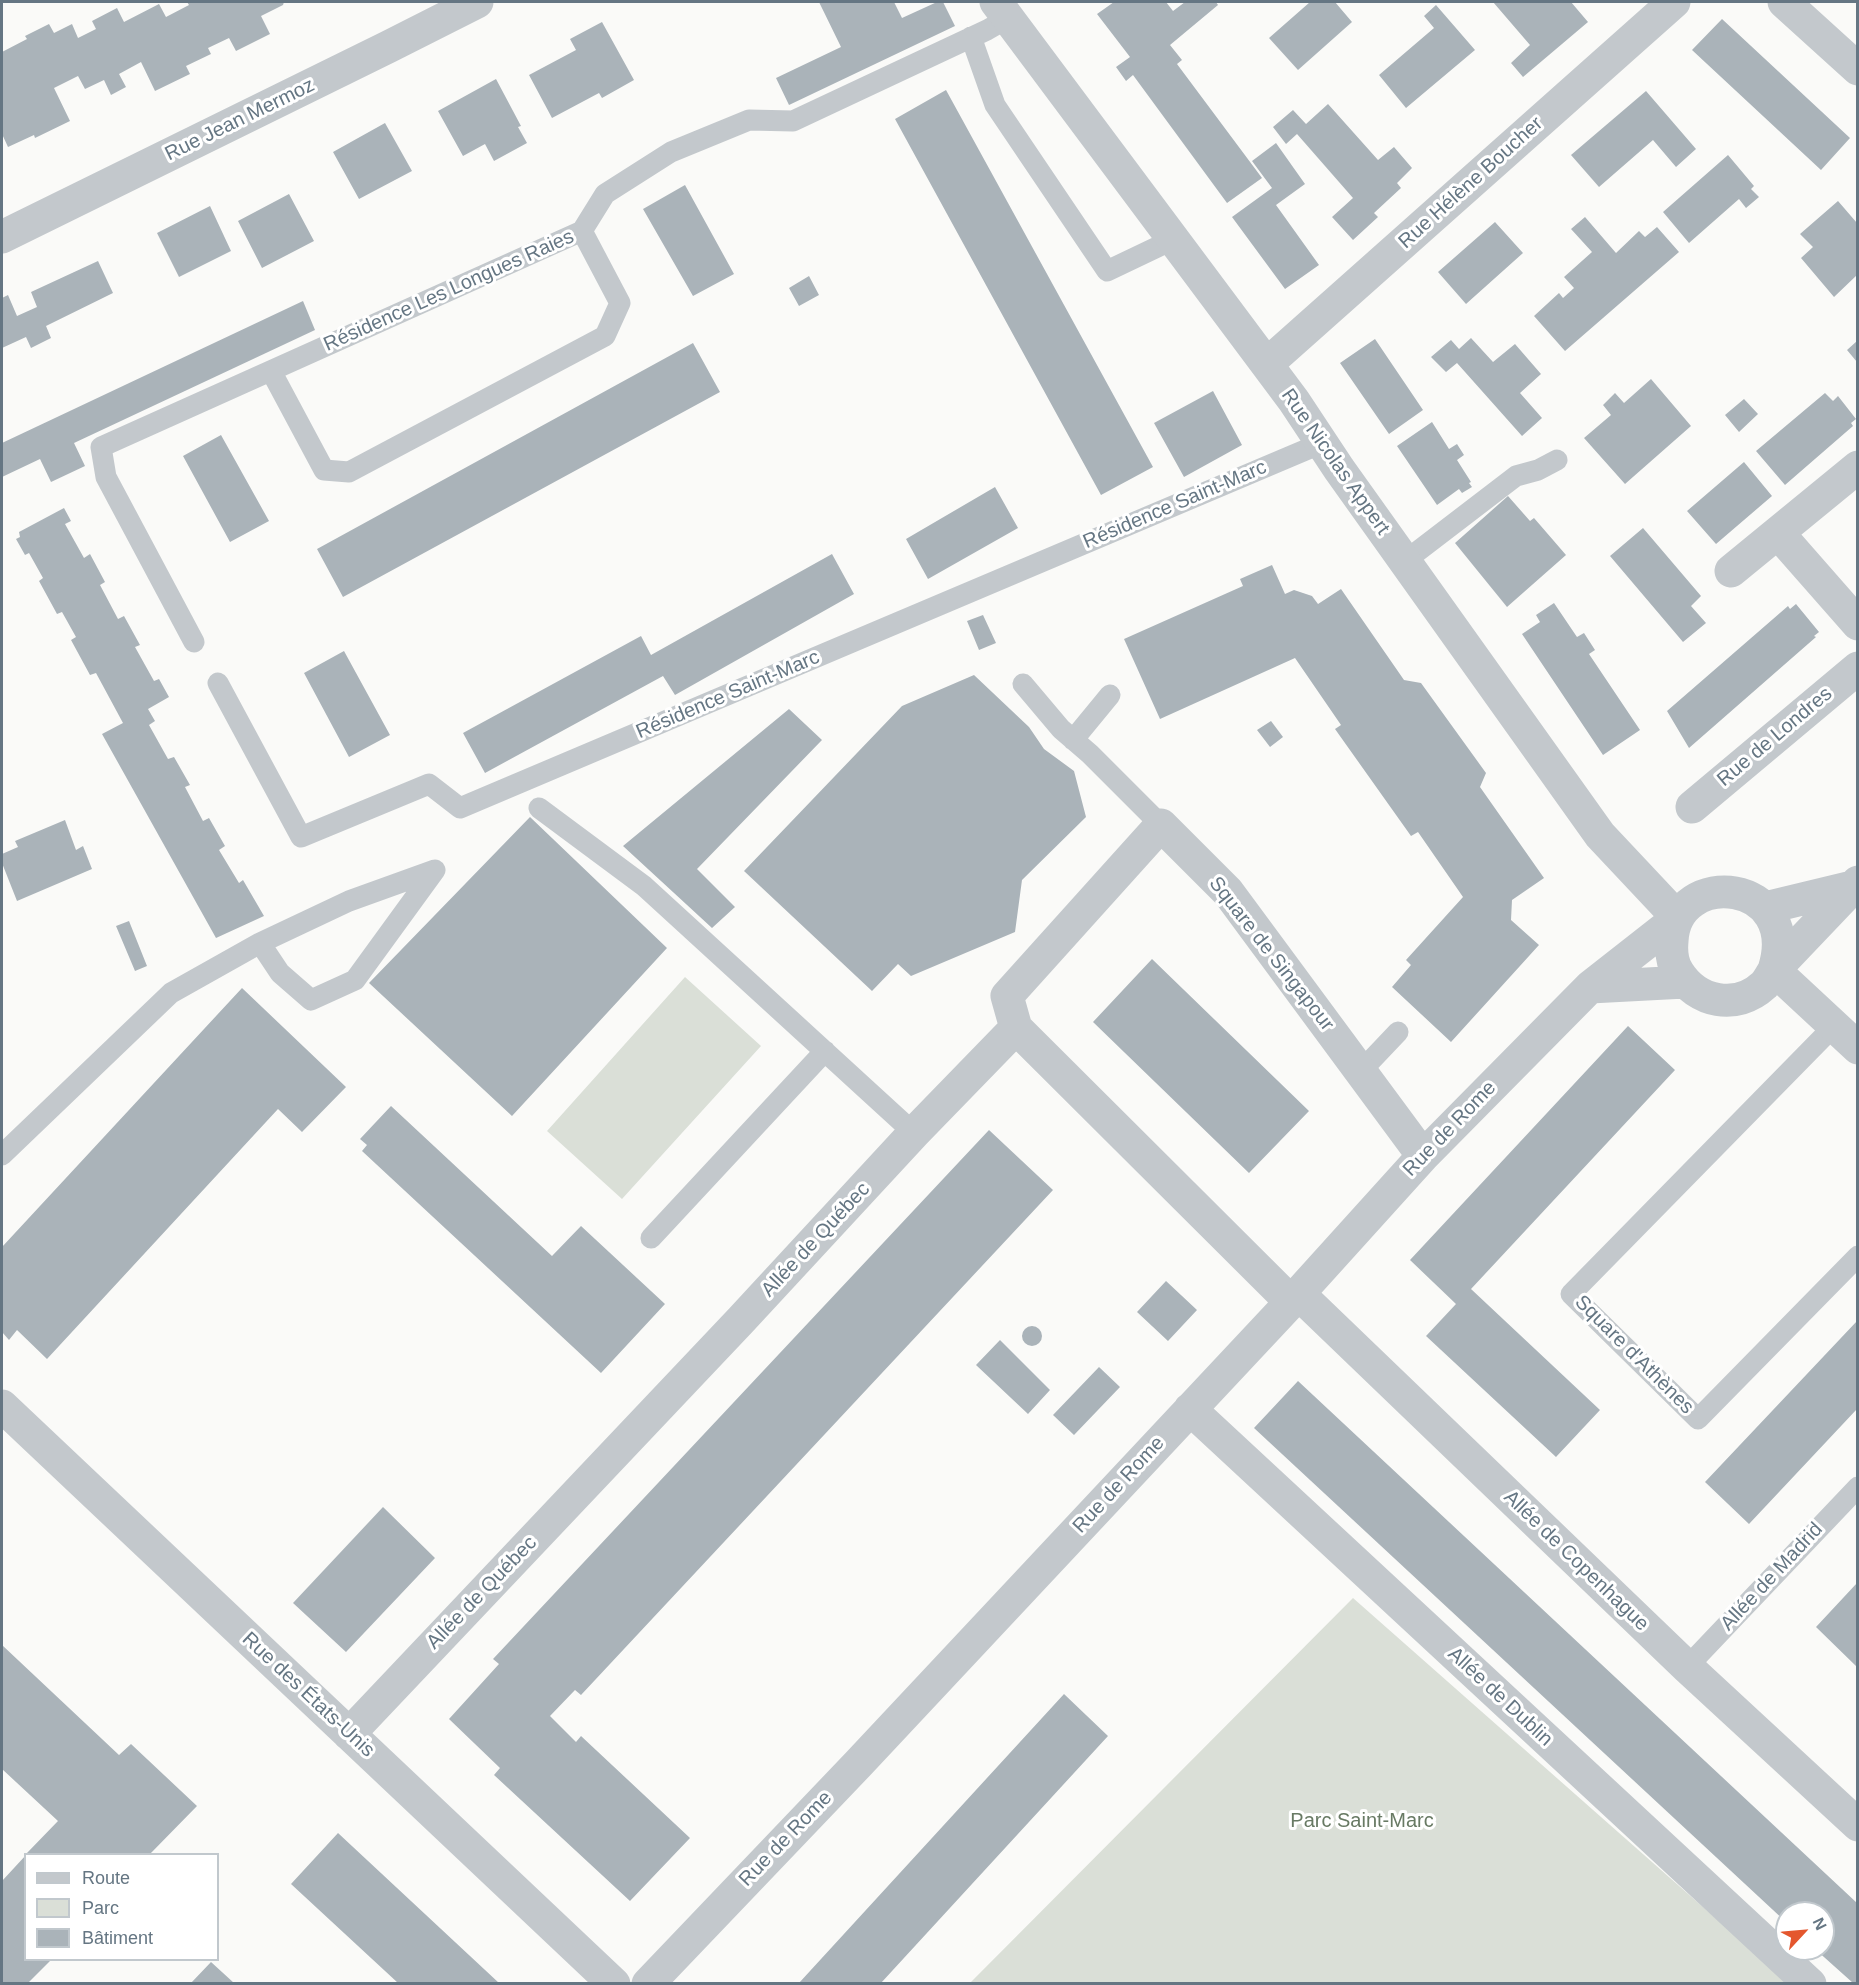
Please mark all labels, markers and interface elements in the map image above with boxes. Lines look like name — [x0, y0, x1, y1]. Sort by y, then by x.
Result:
street label: Rue Jean Mermoz — [161, 73, 319, 167]
street label: Rue Hélène Boucher — [1394, 112, 1548, 254]
street label: Résidence Les Longues Raies — [320, 225, 578, 357]
street label: Rue Nicolas Appert — [1276, 385, 1394, 539]
street label: Résidence Saint-Marc — [1080, 456, 1270, 554]
street label: Résidence Saint-Marc — [633, 646, 823, 744]
street label: Rue de Londres — [1713, 682, 1837, 792]
street label: Square de Singapour — [1203, 872, 1339, 1036]
street label: Rue de Rome — [1399, 1076, 1501, 1182]
street label: Allée de Québec — [757, 1178, 875, 1302]
street label: Square d'Athènes — [1570, 1291, 1698, 1419]
street label: Rue de Rome — [1068, 1432, 1170, 1538]
street label: Allée de Copenhague — [1498, 1486, 1654, 1636]
street label: Allée de Madrid — [1716, 1518, 1828, 1636]
street label: Allée de Québec — [422, 1531, 542, 1655]
street label: Rue des États-Unis — [237, 1627, 379, 1763]
street label: Allée de Dublin — [1443, 1642, 1557, 1752]
street label: Rue de Rome — [735, 1786, 837, 1892]
park label: Parc Saint-Marc — [1290, 1809, 1434, 1833]
legend — [24, 1853, 219, 1961]
text: Route — [82, 1868, 130, 1888]
text: Parc — [82, 1898, 119, 1918]
north arrow — [1775, 1901, 1835, 1961]
text: N — [1810, 1915, 1830, 1933]
text: Bâtiment — [82, 1928, 153, 1948]

